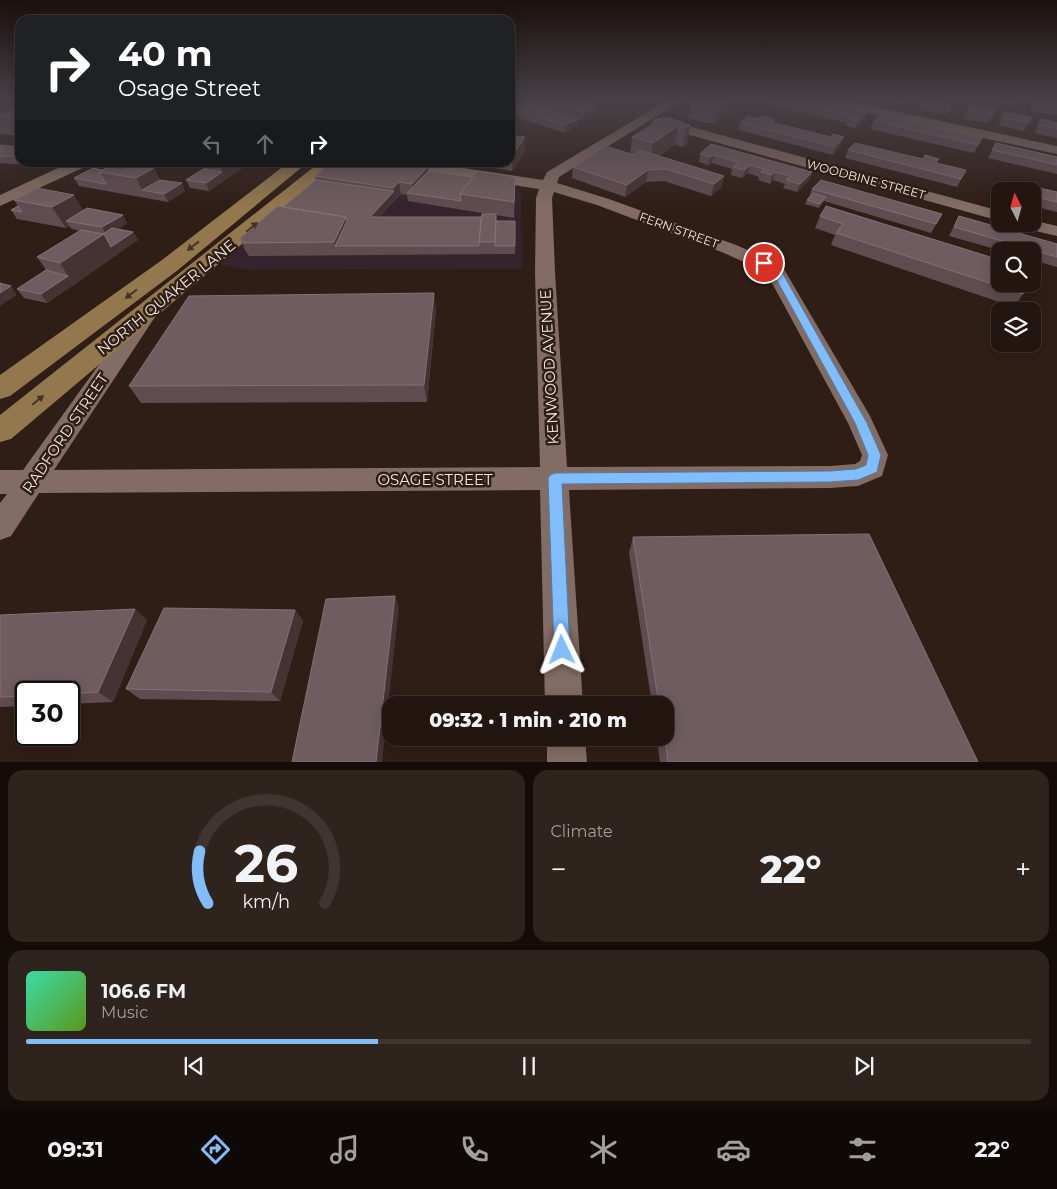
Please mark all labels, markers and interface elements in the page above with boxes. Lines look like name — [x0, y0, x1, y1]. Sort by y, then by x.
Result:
text: 40 m — [118, 32, 213, 75]
icon: right — [35, 35, 100, 100]
text: Osage Street — [118, 75, 261, 102]
icon: left — [198, 130, 226, 158]
icon: ahead — [251, 130, 279, 158]
icon: right — [304, 130, 332, 158]
street label: WOODBINE STREET — [805, 156, 927, 202]
north arrow — [991, 182, 1041, 232]
map controls — [991, 182, 1041, 352]
street label: FERN STREET — [637, 209, 721, 251]
one-way arrow — [245, 222, 258, 233]
street label: NORTH QUAKER LANE — [93, 235, 239, 359]
one-way arrow — [187, 241, 200, 252]
pin — [743, 242, 785, 284]
button: search — [991, 242, 1041, 292]
icon: arrive — [750, 249, 778, 277]
one-way arrow — [124, 289, 138, 299]
street label: KENWOOD AVENUE — [535, 289, 563, 445]
button: layers — [991, 302, 1041, 352]
street label: RADFORD STREET — [18, 369, 112, 496]
one-way arrow — [31, 395, 44, 406]
street label: OSAGE STREET — [377, 470, 493, 489]
position arrow — [535, 623, 587, 675]
speed limit sign: 30 — [15, 681, 80, 746]
text: 09:32 · 1 min · 210 m — [429, 709, 627, 732]
text: Climate — [551, 822, 613, 841]
text: 26 — [234, 832, 298, 895]
text: 22° — [760, 846, 821, 893]
text: − — [551, 852, 567, 886]
text: + — [1015, 852, 1031, 886]
text: km/h — [242, 891, 290, 912]
text: 106.6 FM — [101, 980, 186, 1003]
text: Music — [101, 1003, 148, 1022]
icon: previous — [180, 1052, 208, 1080]
icon: pause — [515, 1052, 543, 1080]
icon: next — [850, 1052, 878, 1080]
icon: directions — [198, 1132, 233, 1167]
icon: music — [327, 1132, 362, 1167]
icon: phone — [457, 1132, 492, 1167]
icon: climate — [586, 1132, 621, 1167]
icon: car — [716, 1132, 751, 1167]
icon: filters — [845, 1132, 880, 1167]
text: 09:31 — [47, 1136, 104, 1163]
text: 22° — [975, 1136, 1010, 1163]

